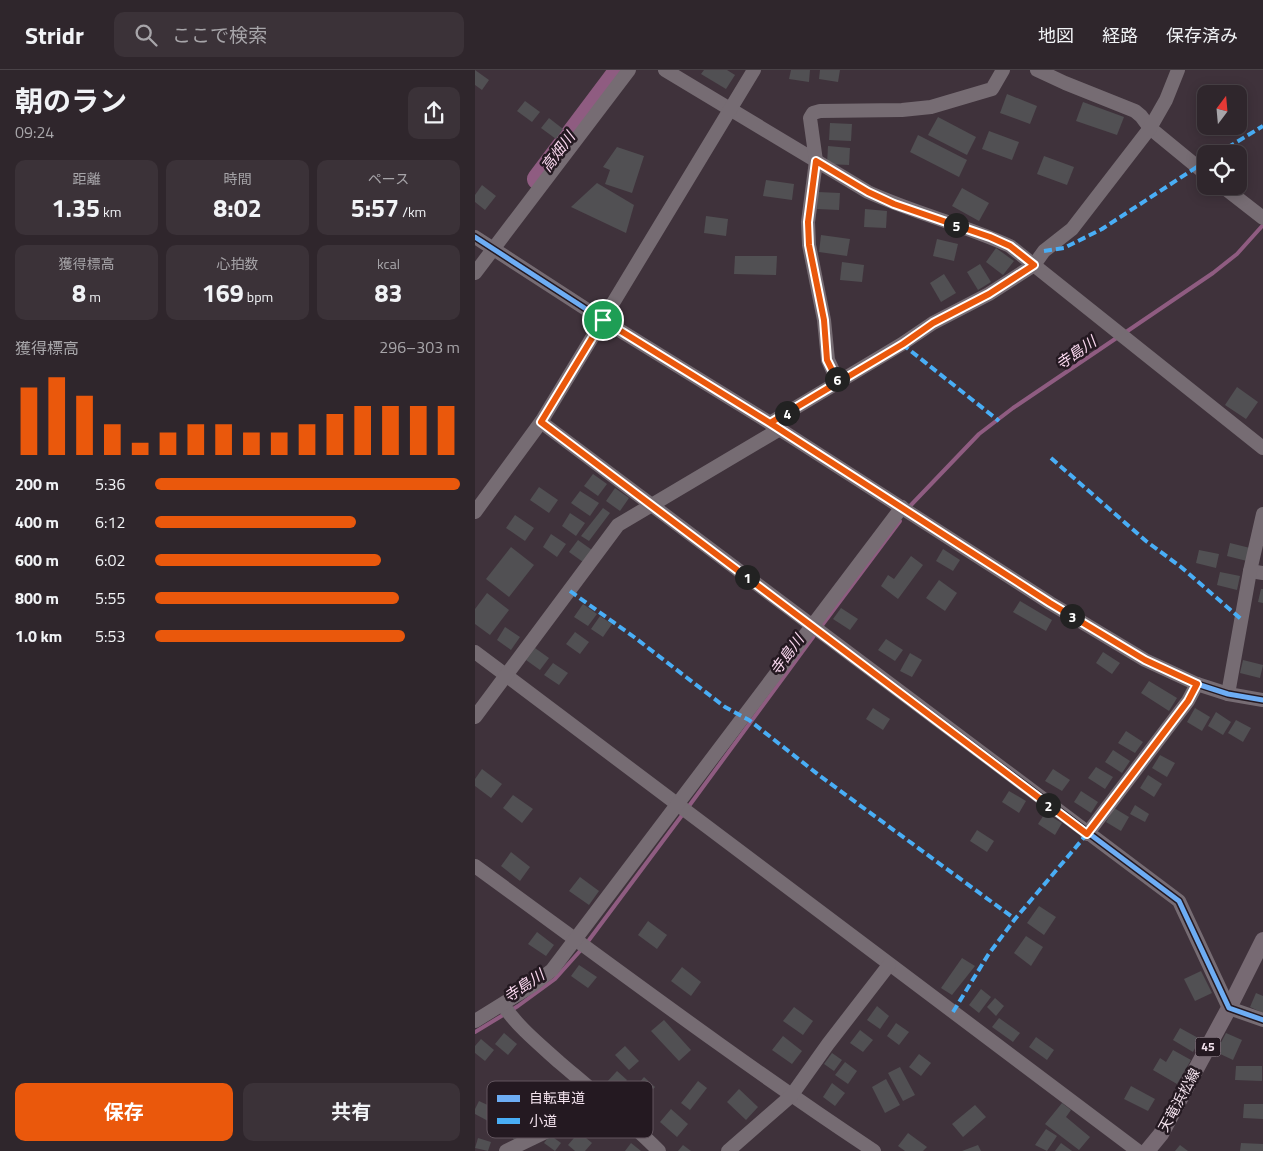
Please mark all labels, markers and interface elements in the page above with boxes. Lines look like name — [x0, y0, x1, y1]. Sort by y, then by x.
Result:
search box — [114, 12, 464, 57]
text: Stridr — [25, 17, 84, 53]
text: ここで検索 — [172, 20, 267, 49]
icon: search — [132, 21, 160, 49]
text: 地図 — [1038, 22, 1074, 49]
text: 経路 — [1102, 22, 1138, 49]
text: 保存済み — [1166, 22, 1238, 49]
text: 朝のラン — [15, 79, 127, 122]
north arrow — [1197, 85, 1247, 135]
map controls — [1197, 85, 1247, 195]
button: share — [408, 87, 460, 139]
text: 09:24 — [15, 120, 54, 144]
water label: 高畑川 — [535, 125, 582, 177]
button: locate — [1197, 145, 1247, 195]
text: 距離 — [73, 168, 101, 189]
text: 時間 — [224, 168, 252, 189]
text: ペース — [368, 168, 409, 189]
text: 1.35 — [52, 189, 100, 227]
text: 8:02 — [213, 189, 262, 227]
text: 5:57 — [351, 189, 399, 227]
text: km — [100, 201, 121, 222]
text: /km — [399, 201, 426, 222]
pin: 5 — [943, 212, 969, 238]
text: 5 — [953, 215, 960, 236]
text: 獲得標高 — [59, 253, 115, 274]
text: 心拍数 — [217, 253, 259, 274]
text: kcal — [377, 253, 400, 274]
text: 8 — [72, 274, 86, 312]
text: 169 — [202, 274, 244, 312]
text: 83 — [374, 274, 403, 312]
text: m — [86, 286, 101, 307]
text: bpm — [244, 286, 273, 307]
pin — [582, 299, 624, 341]
icon: arrive — [589, 306, 617, 334]
water label: 寺島川 — [1051, 329, 1102, 375]
text: 296–303 m — [379, 335, 460, 359]
text: 獲得標高 — [15, 336, 79, 360]
pin: 6 — [825, 366, 849, 392]
text: 6 — [834, 369, 841, 390]
pin: 4 — [775, 400, 799, 426]
text: 4 — [784, 403, 791, 424]
text: 200 m — [15, 472, 59, 496]
text: 5:36 — [95, 472, 125, 496]
text: 400 m — [15, 510, 59, 534]
text: 6:12 — [95, 510, 125, 534]
text: 600 m — [15, 548, 59, 572]
text: 6:02 — [95, 548, 125, 572]
pin: 1 — [735, 564, 759, 590]
text: 1 — [744, 567, 751, 588]
text: 800 m — [15, 586, 59, 610]
text: 5:55 — [95, 586, 125, 610]
pin: 3 — [1059, 604, 1085, 628]
text: 3 — [1069, 606, 1076, 627]
text: 1.0 km — [15, 624, 62, 648]
text: 5:53 — [95, 624, 125, 648]
water label: 寺島川 — [764, 628, 810, 680]
pin: 2 — [1035, 792, 1061, 818]
text: 2 — [1045, 795, 1052, 816]
water label: 寺島川 — [499, 962, 550, 1008]
road number: 45 — [1195, 1038, 1221, 1056]
street label: 天竜浜松線 — [1152, 1064, 1205, 1135]
legend — [487, 1081, 653, 1138]
button: 保存 — [15, 1083, 233, 1141]
button: 共有 — [243, 1083, 460, 1141]
text: 自転車道 — [529, 1087, 585, 1108]
text: 小道 — [529, 1110, 557, 1131]

